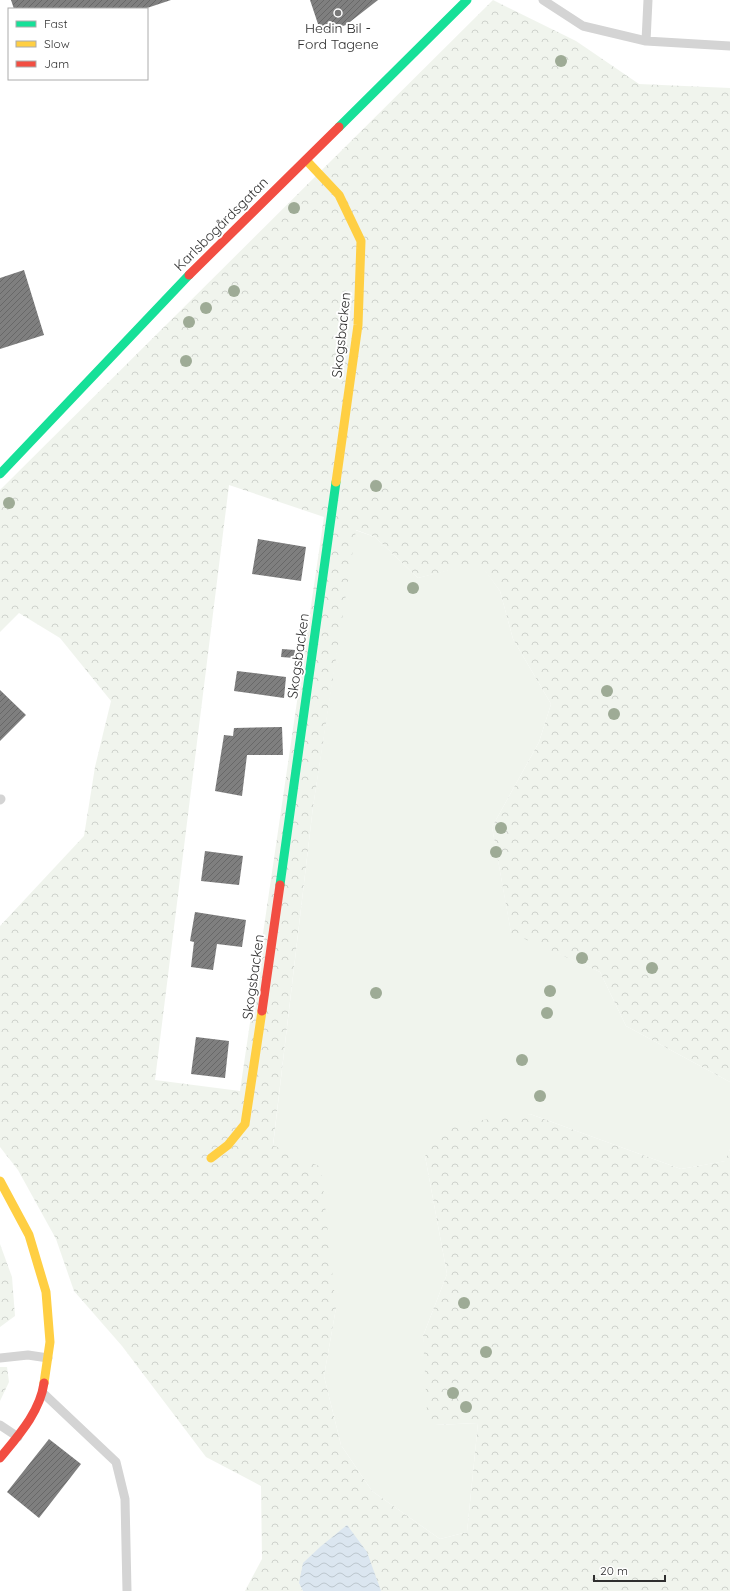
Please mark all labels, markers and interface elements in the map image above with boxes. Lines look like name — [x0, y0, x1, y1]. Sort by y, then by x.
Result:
legend — [8, 8, 148, 80]
marker: Hedin Bil - Ford Tagene — [333, 8, 343, 18]
text: Fast — [44, 16, 68, 31]
place label: Hedin Bil - Ford Tagene — [297, 19, 379, 53]
text: Slow — [44, 36, 70, 51]
text: Jam — [44, 56, 69, 71]
street label: Karlsbogårdsgatan — [170, 173, 272, 275]
street label: Skogsbacken — [328, 291, 354, 379]
street label: Skogsbacken — [283, 612, 313, 700]
street label: Skogsbacken — [238, 933, 268, 1021]
scale bar — [594, 1557, 665, 1583]
text: 20 m — [600, 1563, 628, 1578]

